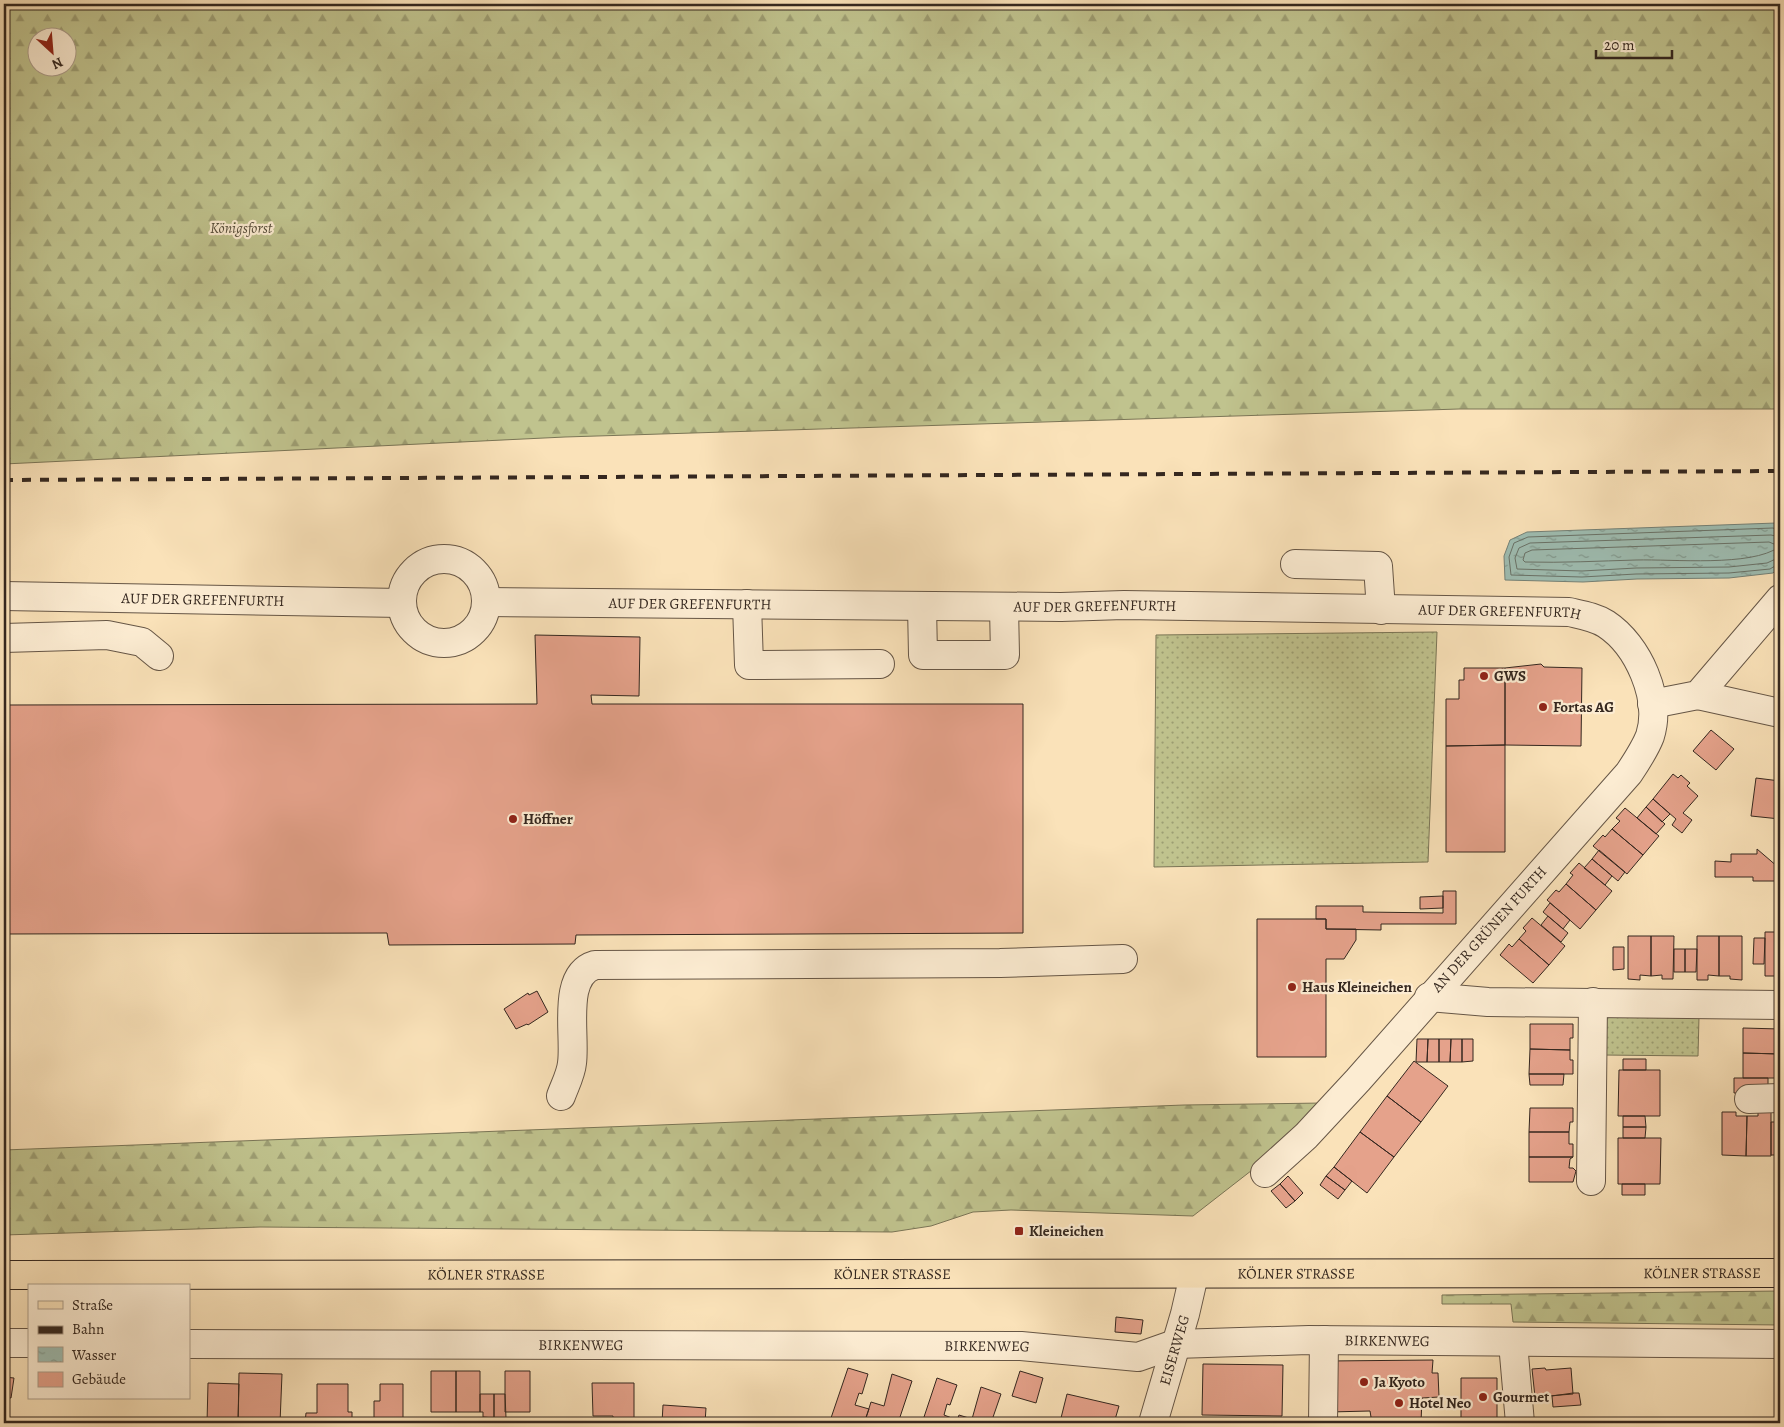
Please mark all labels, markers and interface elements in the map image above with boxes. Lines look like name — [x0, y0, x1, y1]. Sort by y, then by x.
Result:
north arrow — [28, 28, 78, 78]
scale bar — [1596, 28, 1673, 60]
text: 20 m — [1604, 35, 1635, 55]
text: N — [49, 52, 66, 74]
park label: Königsforst — [210, 218, 273, 238]
street label: AUF DER GREFENFURTH — [120, 588, 285, 611]
street label: AUF DER GREFENFURTH — [607, 593, 772, 614]
street label: AUF DER GREFENFURTH — [1012, 595, 1177, 617]
street label: AUF DER GREFENFURTH — [1417, 600, 1583, 624]
place label: GWS — [1494, 666, 1526, 686]
marker: GWS — [1478, 670, 1490, 682]
place label: Fortas AG — [1553, 697, 1614, 717]
marker: Fortas AG — [1537, 701, 1549, 713]
place label: Höffner — [523, 809, 573, 829]
marker: Höffner — [507, 813, 519, 825]
street label: AN DER GRÜNEN FURTH — [1426, 862, 1551, 997]
place label: Haus Kleineichen — [1302, 977, 1412, 997]
marker: Haus Kleineichen — [1286, 981, 1298, 993]
place label: Kleineichen — [1029, 1221, 1104, 1241]
marker: Kleineichen — [1013, 1225, 1025, 1237]
street label: KÖLNER STRASSE — [1237, 1263, 1355, 1284]
street label: KÖLNER STRASSE — [1643, 1263, 1761, 1283]
street label: KÖLNER STRASSE — [427, 1264, 545, 1285]
street label: KÖLNER STRASSE — [833, 1264, 951, 1284]
legend — [28, 1284, 190, 1400]
text: Straße — [72, 1295, 113, 1315]
street label: EISERWEG — [1155, 1313, 1194, 1388]
text: Bahn — [72, 1319, 104, 1339]
street label: BIRKENWEG — [1345, 1330, 1430, 1351]
street label: BIRKENWEG — [538, 1335, 624, 1355]
street label: BIRKENWEG — [944, 1336, 1031, 1357]
text: Wasser — [71, 1345, 117, 1365]
text: Gebäude — [72, 1369, 126, 1389]
place label: Ja Kyoto — [1374, 1372, 1425, 1392]
marker: Ja Kyoto — [1358, 1376, 1370, 1388]
place label: Gourmet — [1493, 1387, 1549, 1407]
marker: Gourmet — [1477, 1391, 1489, 1403]
place label: Hotel Neo — [1409, 1393, 1472, 1413]
marker: Hotel Neo — [1393, 1397, 1405, 1409]

